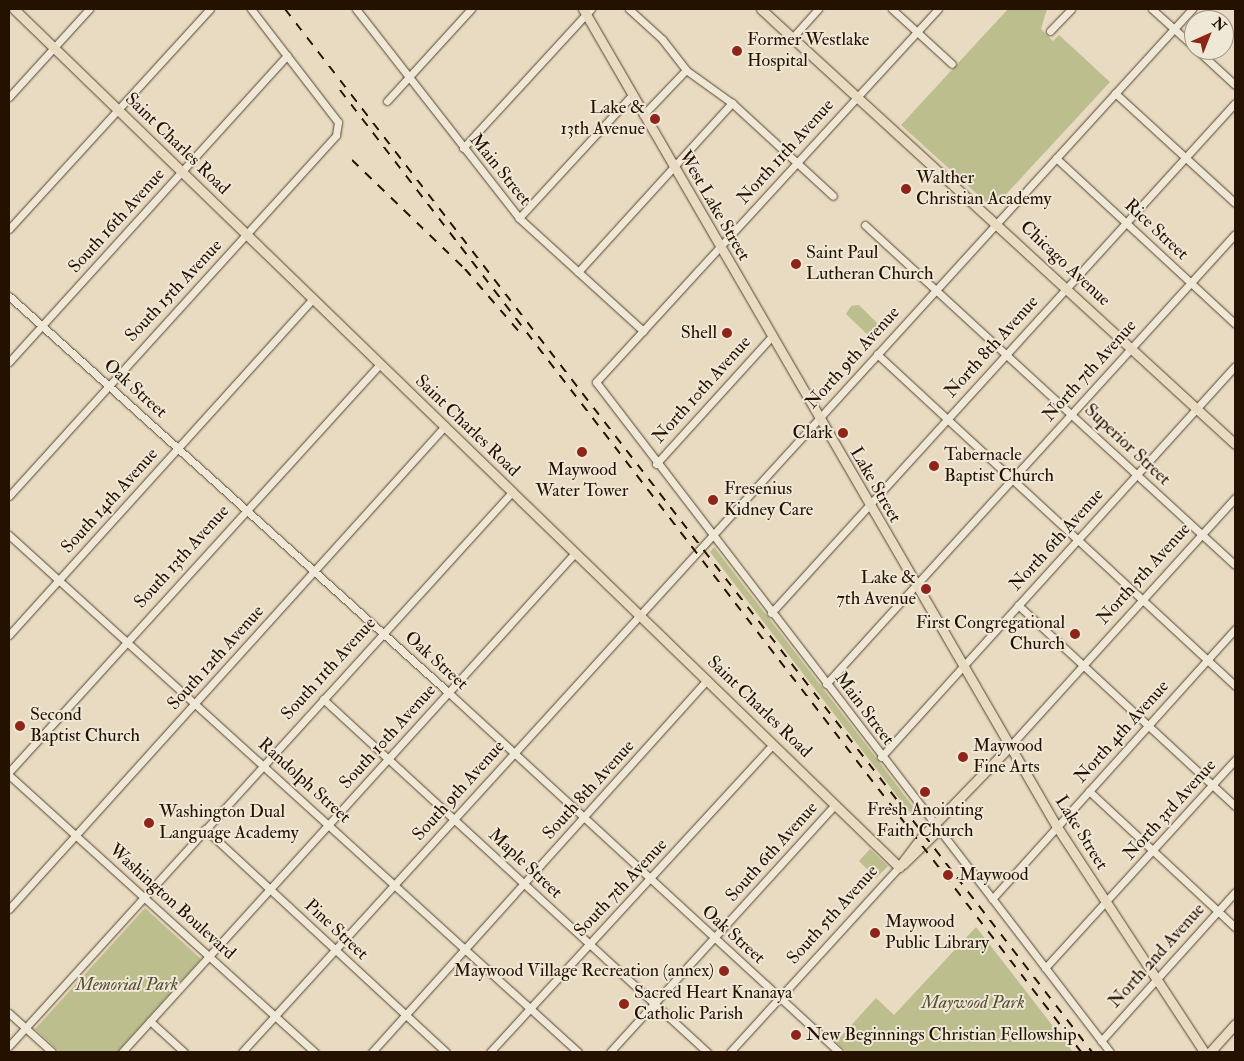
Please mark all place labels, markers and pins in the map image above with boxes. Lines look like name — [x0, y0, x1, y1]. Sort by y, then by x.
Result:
place label: Former Westlake Hospital — [747, 30, 869, 72]
marker: Former Westlake Hospital — [731, 45, 743, 57]
place label: Lake & 13th Avenue — [560, 98, 645, 140]
marker: Lake & 13th Avenue — [649, 113, 661, 125]
place label: Walther Christian Academy — [916, 168, 1051, 210]
marker: Walther Christian Academy — [900, 183, 912, 195]
place label: Saint Paul Lutheran Church — [806, 243, 933, 286]
marker: Saint Paul Lutheran Church — [790, 258, 802, 270]
place label: Shell — [681, 322, 717, 344]
marker: Shell — [721, 327, 733, 339]
place label: Clark — [793, 422, 833, 444]
marker: Clark — [837, 427, 849, 439]
place label: Tabernacle Baptist Church — [944, 445, 1054, 488]
marker: Maywood Water Tower — [576, 446, 588, 458]
place label: Maywood Water Tower — [536, 460, 628, 502]
marker: Tabernacle Baptist Church — [928, 460, 940, 472]
place label: Fresenius Kidney Care — [724, 479, 813, 522]
marker: Fresenius Kidney Care — [706, 493, 720, 507]
place label: Lake & 7th Avenue — [837, 568, 916, 610]
marker: Lake & 7th Avenue — [920, 583, 932, 595]
place label: First Congregational Church — [916, 613, 1065, 656]
marker: First Congregational Church — [1069, 628, 1081, 640]
place label: Second Baptist Church — [30, 705, 140, 748]
marker: Second Baptist Church — [14, 720, 26, 732]
place label: Maywood Fine Arts — [973, 736, 1043, 779]
marker: Maywood Fine Arts — [957, 751, 969, 763]
marker: Fresh Anointing Faith Church — [919, 786, 931, 798]
place label: Fresh Anointing Faith Church — [867, 800, 983, 842]
place label: Washington Dual Language Academy — [159, 802, 299, 844]
marker: Washington Dual Language Academy — [143, 817, 155, 829]
place label: Maywood — [959, 864, 1029, 886]
marker: Maywood — [941, 868, 955, 882]
place label: Maywood Public Library — [885, 912, 989, 954]
marker: Maywood Public Library — [869, 927, 881, 939]
place label: Maywood Village Recreation (annex) — [454, 960, 714, 982]
marker: Maywood Village Recreation (annex) — [718, 965, 730, 977]
place label: Sacred Heart Knanaya Catholic Parish — [634, 983, 792, 1026]
marker: Sacred Heart Knanaya Catholic Parish — [618, 998, 630, 1010]
place label: New Beginnings Christian Fellowship — [806, 1024, 1077, 1046]
marker: New Beginnings Christian Fellowship — [790, 1029, 802, 1041]

